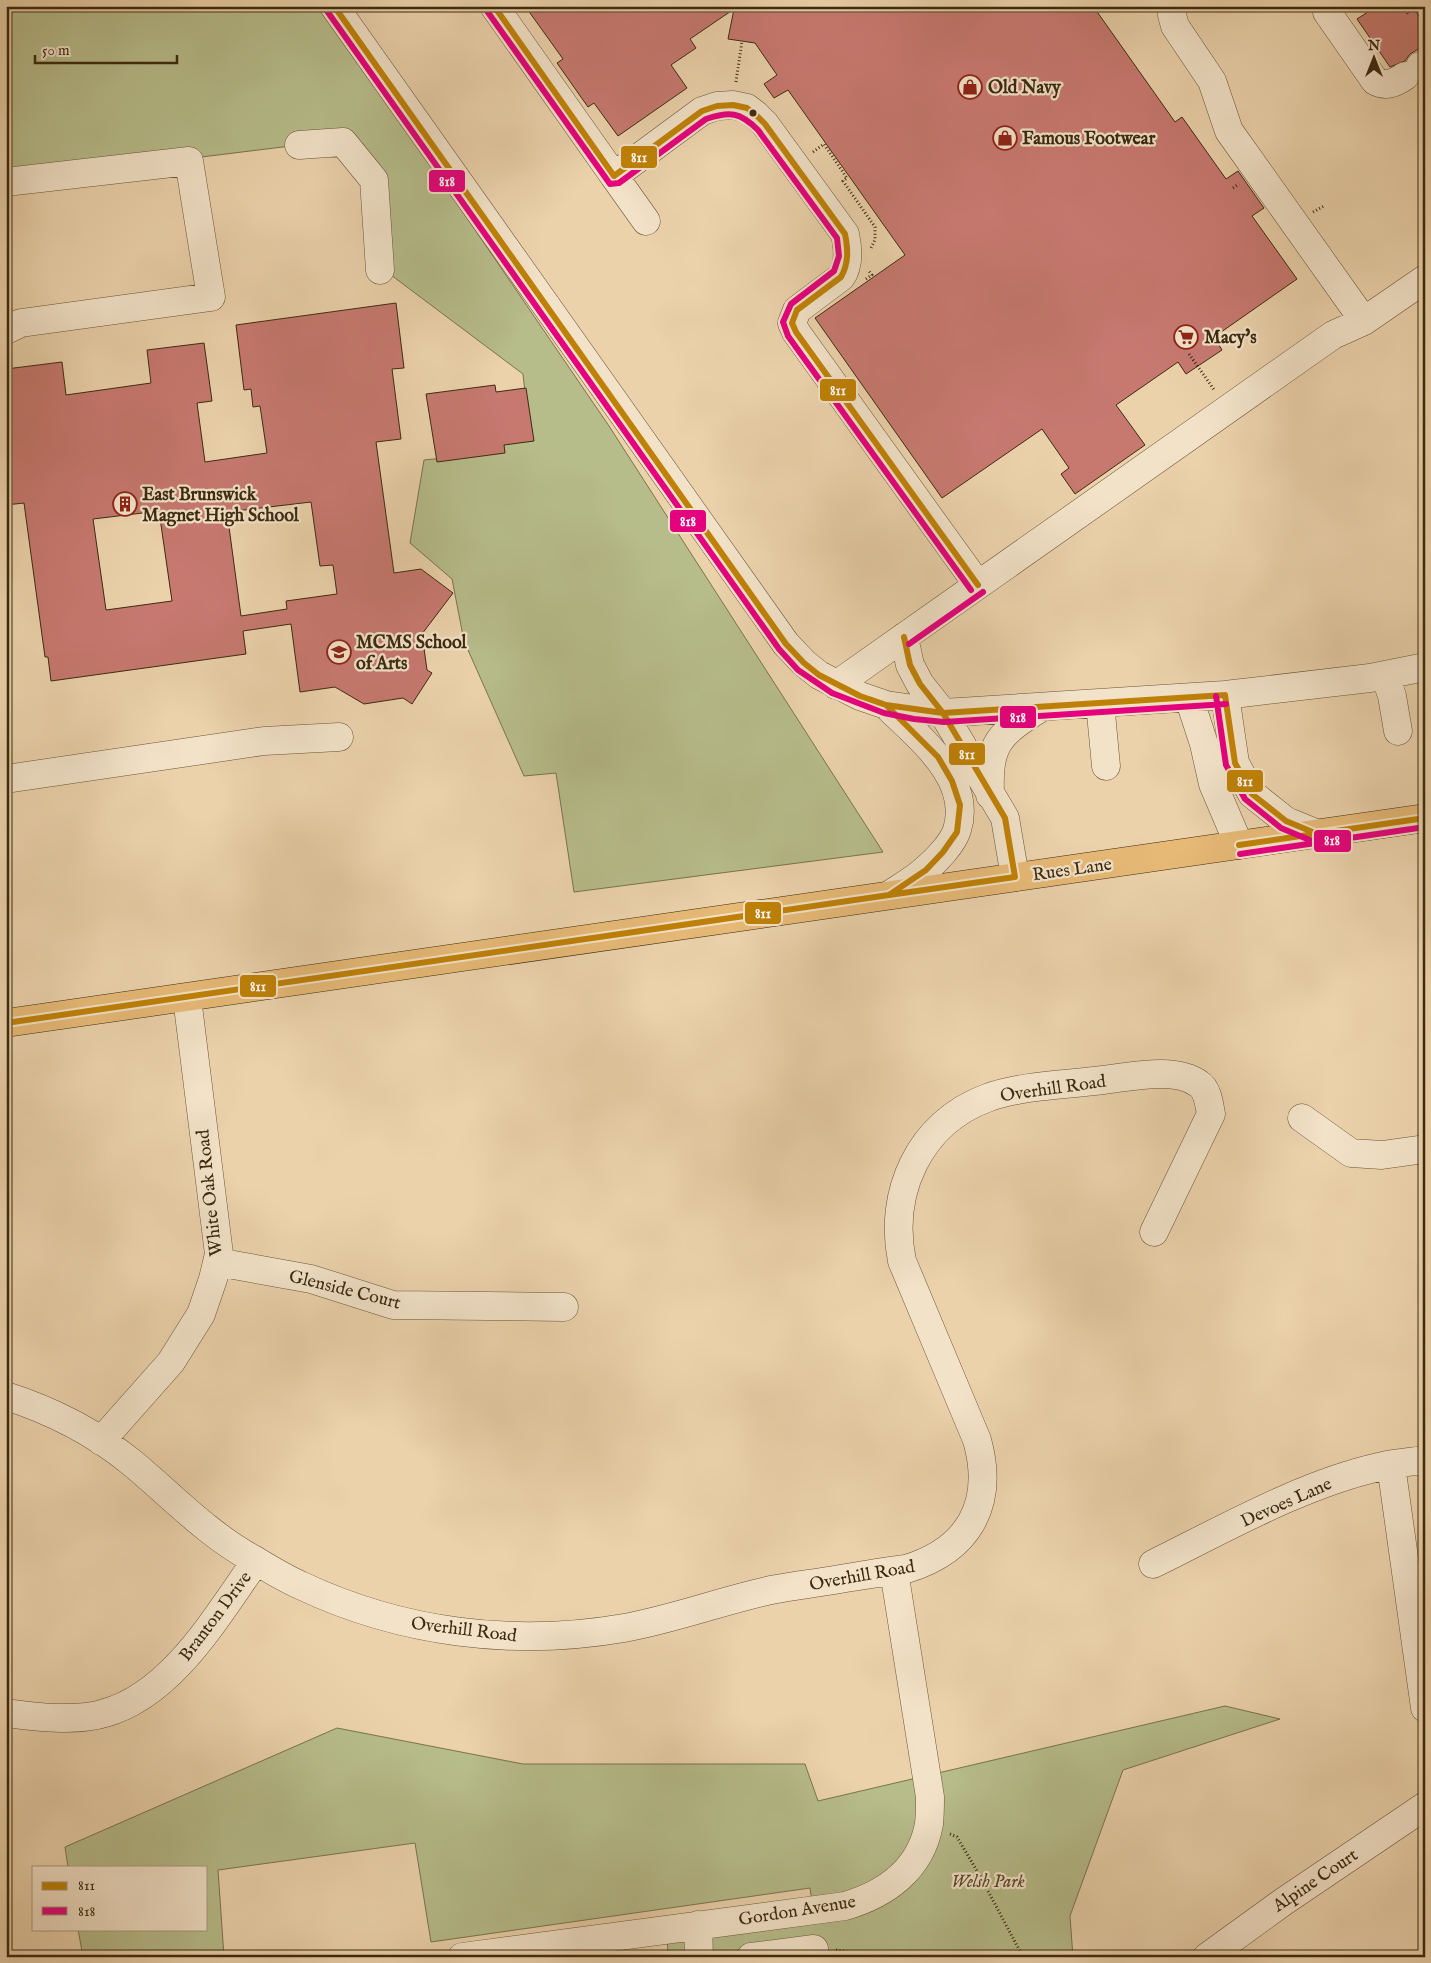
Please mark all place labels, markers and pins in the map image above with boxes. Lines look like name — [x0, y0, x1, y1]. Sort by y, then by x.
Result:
shop icon: Old Navy — [957, 74, 983, 100]
place label: Old Navy — [988, 77, 1062, 100]
unlabelled marker — [748, 108, 758, 118]
shop icon: Famous Footwear — [992, 125, 1018, 151]
place label: Famous Footwear — [1022, 128, 1156, 151]
supermarket icon: Macy's — [1173, 324, 1199, 350]
place label: Macy's — [1204, 327, 1257, 350]
place label: East Brunswick Magnet High School — [142, 484, 300, 528]
building icon: East Brunswick Magnet High School — [112, 491, 138, 517]
place label: MCMS School of Arts — [356, 632, 468, 676]
school or university icon: MCMS School of Arts — [326, 639, 352, 665]

